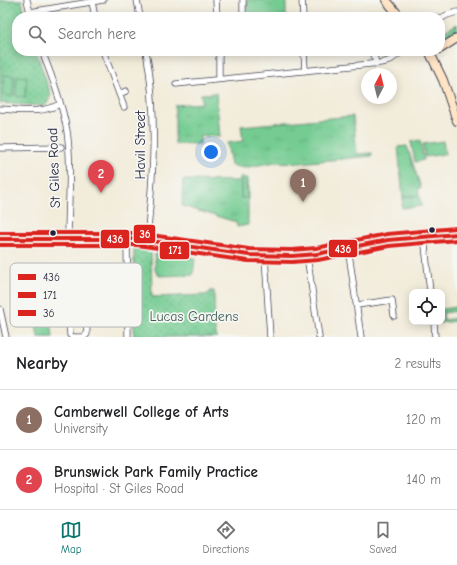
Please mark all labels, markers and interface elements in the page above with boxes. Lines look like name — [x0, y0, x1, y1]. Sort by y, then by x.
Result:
search box — [12, 12, 445, 56]
icon: search — [26, 23, 48, 45]
text: Search here — [58, 25, 136, 43]
north arrow — [361, 68, 397, 104]
street label: Havil Street — [132, 109, 149, 180]
street label: St Giles Road — [44, 128, 64, 208]
your location — [201, 142, 221, 162]
pin: 2 — [88, 160, 114, 193]
pin: 1 — [290, 169, 316, 202]
line badge: 36 — [133, 224, 156, 244]
unlabelled marker — [427, 225, 437, 235]
unlabelled marker — [48, 228, 58, 238]
text: 36 — [139, 228, 151, 241]
line badge: 436 — [100, 229, 130, 249]
text: 436 — [107, 233, 123, 246]
line badge: 436 — [328, 239, 358, 258]
line badge: 171 — [159, 241, 190, 260]
text: 436 — [335, 243, 351, 256]
text: 171 — [168, 244, 182, 257]
legend — [10, 263, 142, 327]
text: 436 — [43, 271, 60, 284]
text: 171 — [43, 289, 57, 302]
map controls — [409, 289, 445, 325]
button: locate — [409, 289, 445, 325]
text: 36 — [43, 307, 55, 320]
park label: Lucas Gardens — [150, 308, 239, 325]
text: Nearby — [16, 354, 67, 373]
text: 2 results — [394, 356, 441, 371]
text: Camberwell College of Arts — [54, 403, 229, 421]
text: 1 — [26, 412, 32, 427]
text: 120 m — [406, 412, 441, 427]
text: University — [54, 421, 108, 436]
text: Brunswick Park Family Practice — [54, 463, 258, 481]
text: 2 — [26, 472, 32, 487]
text: 140 m — [407, 472, 441, 487]
text: Hospital · St Giles Road — [54, 481, 184, 496]
tab: Map — [60, 519, 82, 556]
tab: Directions — [202, 519, 249, 556]
tab: Saved — [369, 519, 397, 556]

